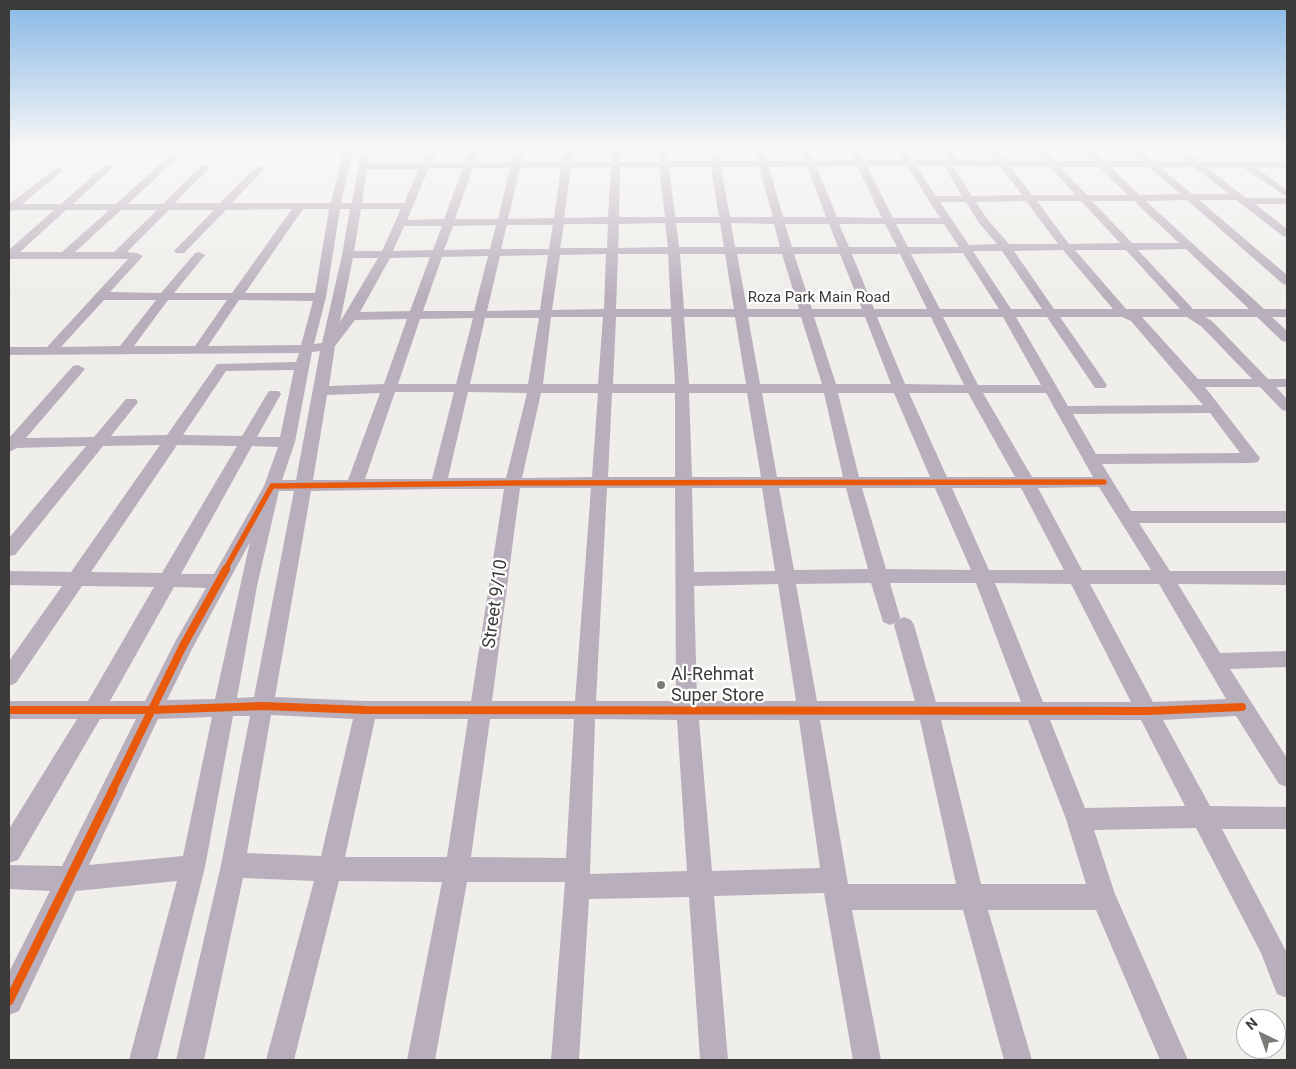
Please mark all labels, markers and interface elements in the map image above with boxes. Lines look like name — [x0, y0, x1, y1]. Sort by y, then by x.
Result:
street label: Roza Park Main Road — [748, 289, 890, 307]
street label: Street 9/10 — [479, 558, 513, 650]
place label: Al-Rehmat Super Store — [671, 664, 764, 706]
marker: Al-Rehmat Super Store — [655, 679, 667, 691]
north arrow — [1236, 1009, 1286, 1059]
text: N — [1243, 1014, 1261, 1033]

